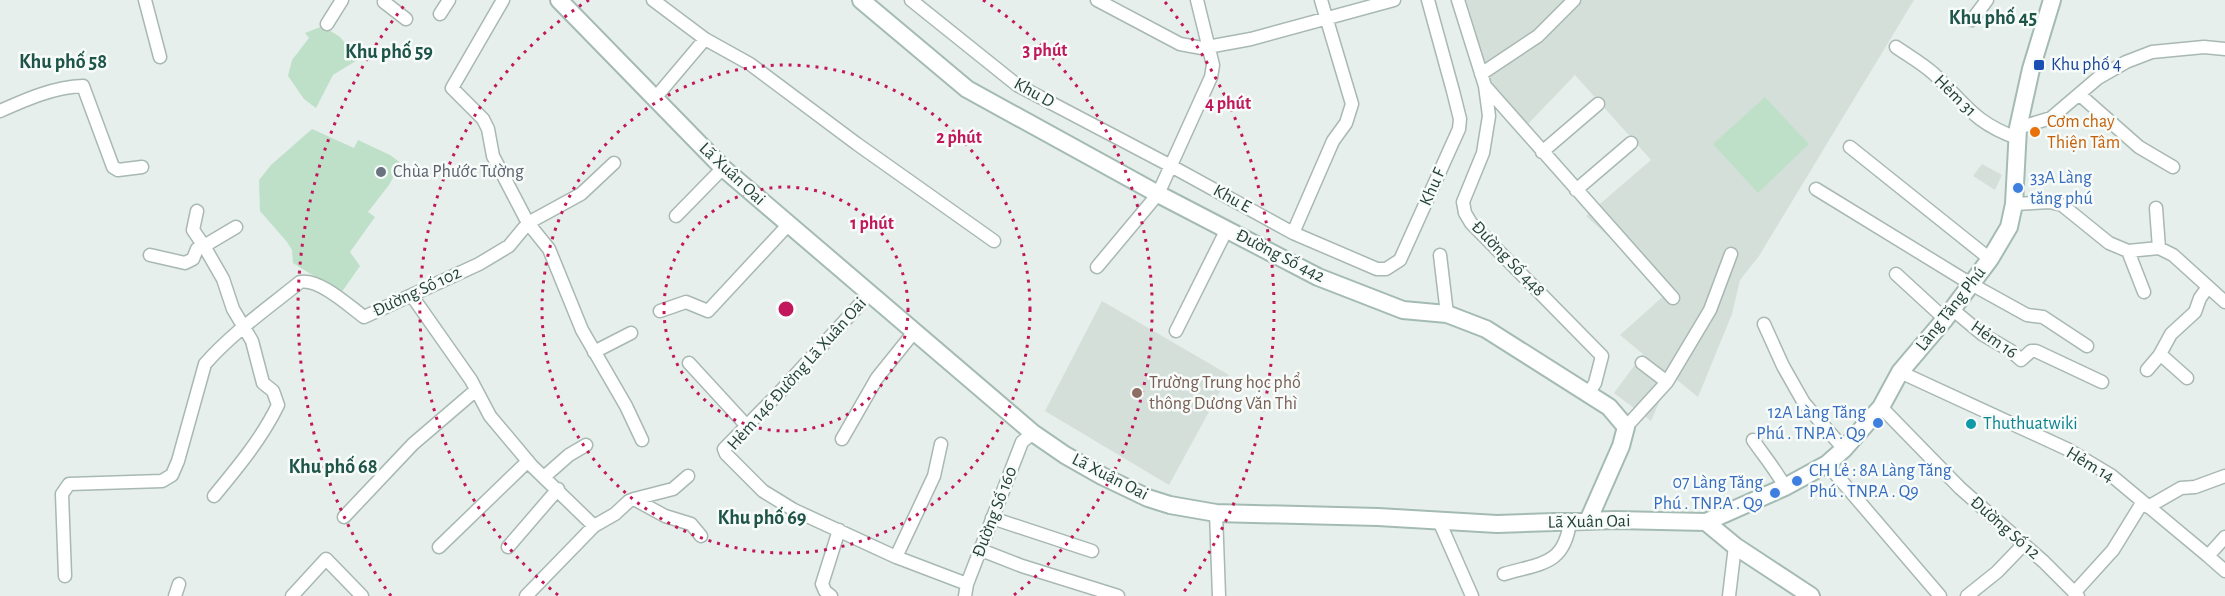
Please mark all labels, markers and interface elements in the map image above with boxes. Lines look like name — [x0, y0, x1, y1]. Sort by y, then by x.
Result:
district label: Khu phố 45 — [1949, 6, 2037, 28]
district label: Khu phố 59 — [345, 40, 433, 62]
text: 3 phút — [1023, 42, 1067, 60]
district label: Khu phố 58 — [19, 50, 107, 72]
place label: Khu phố 4 — [2051, 55, 2122, 74]
marker: Khu phố 4 — [2032, 58, 2046, 72]
street label: Hẻm 31 — [1931, 72, 1979, 120]
street label: Khu D — [1011, 75, 1057, 111]
text: 4 phút — [1205, 95, 1251, 113]
place label: Cơm chay Thiện Tâm — [2047, 113, 2120, 152]
marker: Cơm chay Thiện Tâm — [2028, 125, 2042, 139]
text: 2 phút — [936, 129, 982, 147]
street label: Lã Xuân Oai — [696, 139, 768, 209]
place label: Chùa Phước Tường — [393, 163, 524, 181]
marker: Chùa Phước Tường — [374, 165, 388, 179]
street label: Khu F — [1417, 165, 1449, 209]
place label: 33A Làng tăng phú — [2030, 169, 2093, 208]
street label: Khu E — [1210, 181, 1254, 217]
marker: 33A Làng tăng phú — [2011, 181, 2025, 195]
text: 1 phút — [850, 215, 894, 233]
street label: Đường Số 448 — [1468, 217, 1549, 300]
street label: Đường Số 442 — [1233, 225, 1328, 286]
street label: Đường Số 102 — [370, 263, 464, 320]
street label: Làng Tăng Phú — [1913, 264, 1989, 354]
street label: Hẻm 146 Đường Lã Xuân Oai — [724, 294, 870, 454]
centre of rings — [776, 299, 796, 319]
street label: Hẻm 16 — [1967, 318, 2021, 362]
place label: Trường Trung học phổ thông Dương Văn Thì — [1149, 372, 1301, 413]
marker: Trường Trung học phổ thông Dương Văn Thì — [1130, 386, 1144, 400]
place label: 12A Làng Tăng Phú . TNP.A . Q9 — [1756, 404, 1866, 443]
place label: Thuthuatwiki — [1983, 415, 2078, 433]
marker: 12A Làng Tăng Phú . TNP.A . Q9 — [1871, 416, 1885, 430]
marker: Thuthuatwiki — [1964, 417, 1978, 431]
street label: Hẻm 14 — [2063, 444, 2117, 486]
street label: Lã Xuân Oai — [1069, 450, 1151, 504]
district label: Khu phố 68 — [288, 455, 378, 477]
place label: CH Lẻ : 8A Làng Tăng Phú . TNP.A . Q9 — [1809, 462, 1952, 501]
street label: Đường Số 160 — [969, 464, 1021, 560]
place label: 07 Làng Tăng Phú . TNP.A . Q9 — [1653, 474, 1763, 513]
marker: CH Lẻ : 8A Làng Tăng Phú . TNP.A . Q9 — [1790, 474, 1804, 488]
marker: 07 Làng Tăng Phú . TNP.A . Q9 — [1768, 486, 1782, 500]
street label: Đường Số 12 — [1967, 492, 2044, 563]
district label: Khu phố 69 — [717, 506, 807, 528]
street label: Lã Xuân Oai — [1547, 512, 1631, 532]

